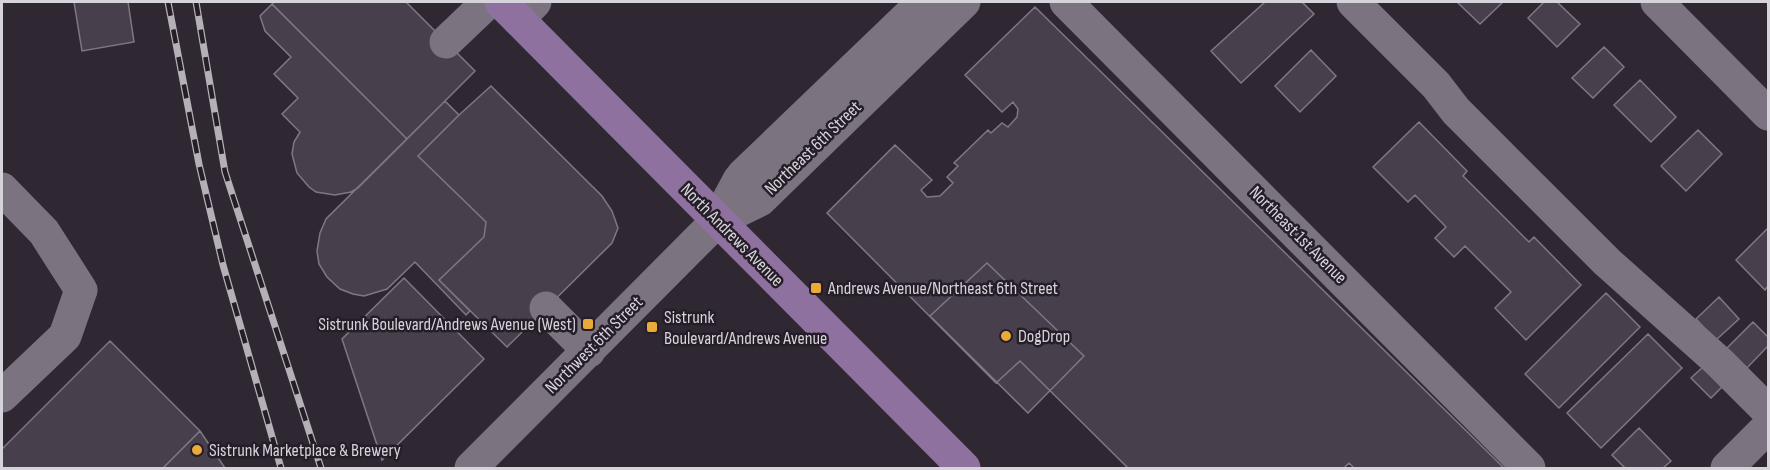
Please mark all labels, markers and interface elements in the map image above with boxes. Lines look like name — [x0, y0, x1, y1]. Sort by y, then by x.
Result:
street label: Northeast 6th Street — [760, 96, 866, 199]
street label: North Andrews Avenue — [676, 179, 788, 291]
street label: Northeast 1st Avenue — [1245, 182, 1351, 288]
place label: Andrews Avenue/Northeast 6th Street — [827, 278, 1059, 299]
marker: Andrews Avenue/Northeast 6th Street — [809, 281, 823, 295]
street label: Northwest 6th Street — [541, 292, 647, 398]
place label: Sistrunk Boulevard/Andrews Avenue — [664, 307, 827, 349]
place label: Sistrunk Boulevard/Andrews Avenue (West) — [318, 314, 576, 335]
marker: Sistrunk Boulevard/Andrews Avenue (West) — [581, 317, 595, 331]
marker: Sistrunk Boulevard/Andrews Avenue — [645, 320, 659, 334]
place label: DogDrop — [1018, 326, 1070, 347]
marker: DogDrop — [999, 329, 1013, 343]
place label: Sistrunk Marketplace & Brewery — [209, 440, 401, 461]
marker: Sistrunk Marketplace & Brewery — [190, 443, 204, 457]

